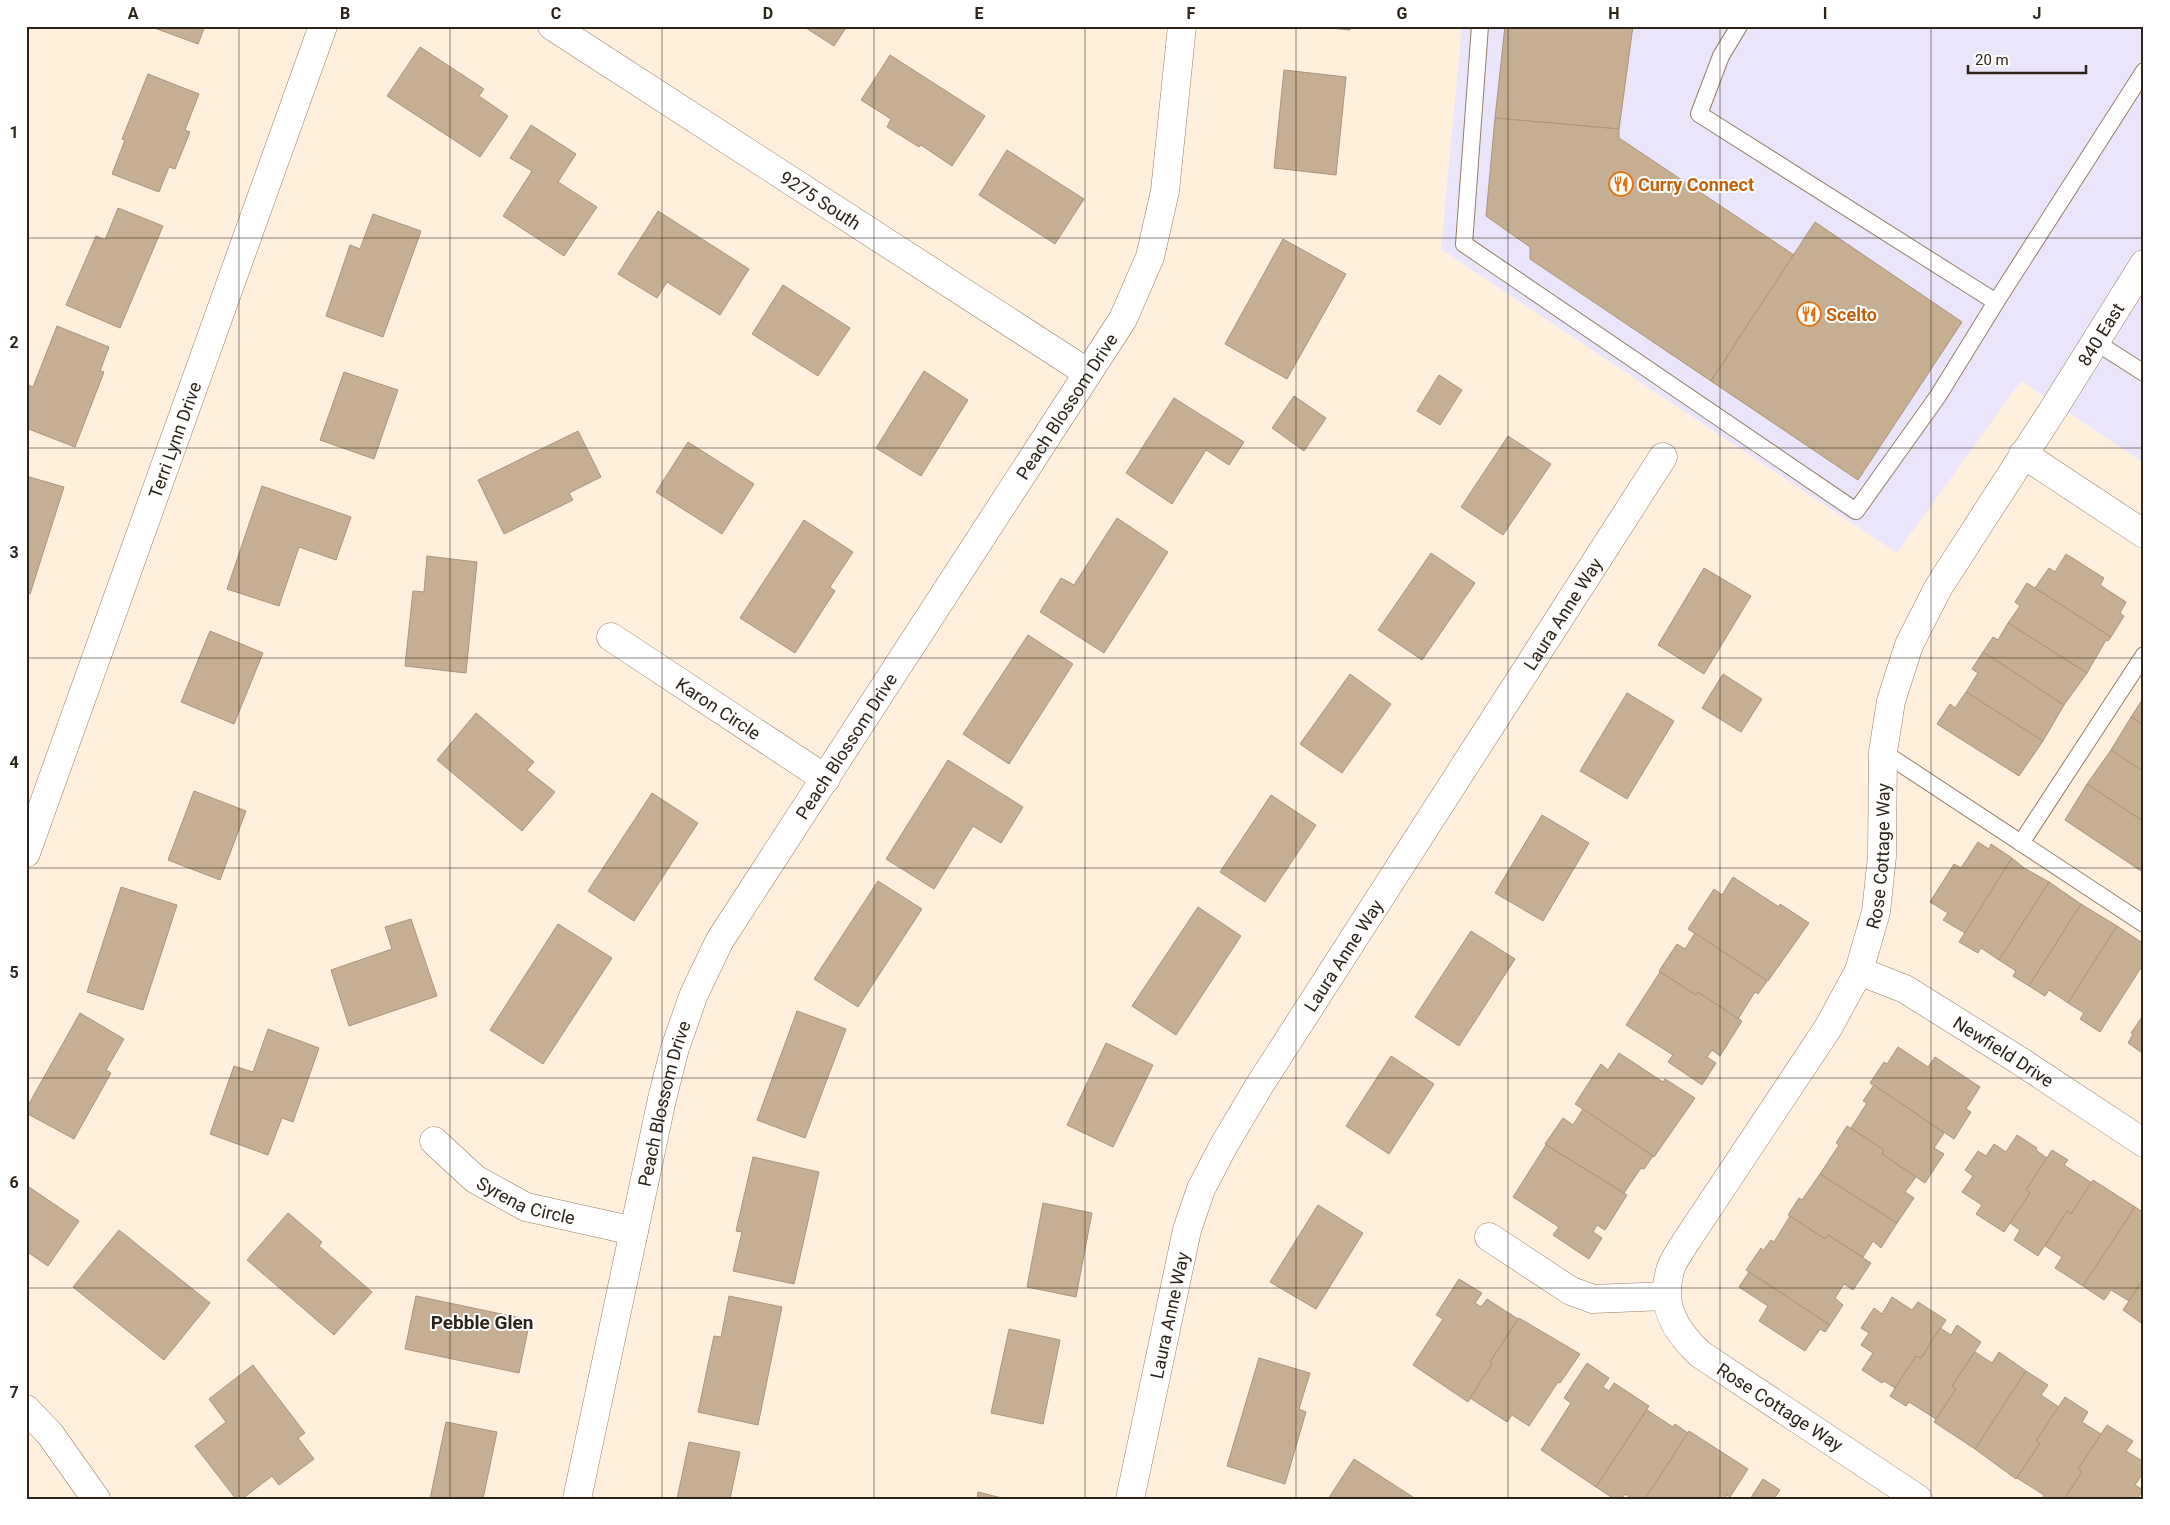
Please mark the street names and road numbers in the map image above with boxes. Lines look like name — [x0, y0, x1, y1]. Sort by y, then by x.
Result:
street label: 9275 South — [776, 166, 865, 234]
street label: 840 East — [2073, 299, 2128, 369]
street label: Peach Blossom Drive — [1011, 329, 1121, 483]
street label: Terri Lynn Drive — [144, 379, 205, 501]
street label: Laura Anne Way — [1519, 553, 1606, 674]
street label: Peach Blossom Drive — [791, 669, 901, 823]
street label: Karon Circle — [672, 673, 765, 744]
street label: Rose Cottage Way — [1861, 783, 1893, 931]
street label: Laura Anne Way — [1299, 895, 1387, 1015]
street label: Newfield Drive — [1950, 1011, 2058, 1091]
street label: Peach Blossom Drive — [633, 1018, 694, 1188]
street label: Syrena Circle — [473, 1172, 577, 1228]
street label: Laura Anne Way — [1145, 1249, 1193, 1380]
street label: Rose Cottage Way — [1713, 1358, 1847, 1456]

